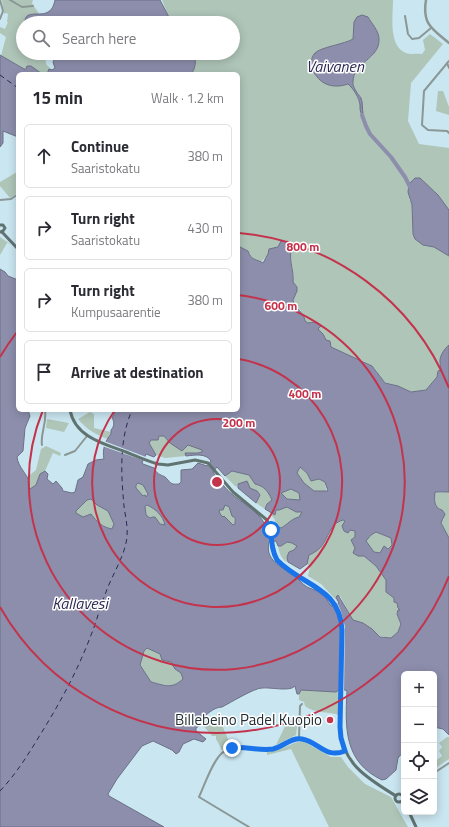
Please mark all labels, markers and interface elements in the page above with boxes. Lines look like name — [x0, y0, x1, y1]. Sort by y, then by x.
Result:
search box — [16, 16, 240, 60]
icon: search — [30, 27, 52, 49]
text: Search here — [62, 27, 136, 50]
water label: Vaivanen — [306, 54, 365, 78]
text: 15 min — [32, 85, 83, 111]
text: Walk · 1.2 km — [151, 88, 224, 108]
text: Continue — [71, 135, 129, 158]
icon: ahead — [33, 145, 55, 167]
text: 380 m — [187, 146, 223, 166]
text: Saaristokatu — [71, 158, 140, 178]
text: Turn right — [71, 207, 135, 230]
icon: right — [33, 217, 55, 239]
text: 430 m — [187, 218, 223, 238]
text: Saaristokatu — [71, 230, 140, 250]
text: 800 m — [287, 237, 319, 256]
text: Turn right — [71, 279, 135, 302]
icon: right — [33, 289, 55, 311]
text: 380 m — [187, 290, 223, 310]
text: 600 m — [265, 296, 297, 315]
text: Kumpusaarentie — [71, 302, 161, 322]
icon: arrive — [33, 361, 55, 383]
text: Arrive at destination — [71, 361, 204, 384]
text: 400 m — [289, 384, 321, 403]
text: 200 m — [223, 413, 255, 432]
centre of rings — [210, 475, 224, 489]
route start — [262, 521, 280, 539]
water label: Kallavesi — [52, 591, 109, 615]
map controls — [401, 671, 437, 815]
button: + — [401, 671, 437, 707]
button: − — [401, 707, 437, 743]
place label: Billebeino Padel Kuopio — [175, 708, 322, 731]
marker: Billebeino Padel Kuopio — [325, 715, 335, 725]
route end — [223, 739, 241, 757]
button: locate — [401, 743, 437, 779]
button: layers — [401, 779, 437, 815]

